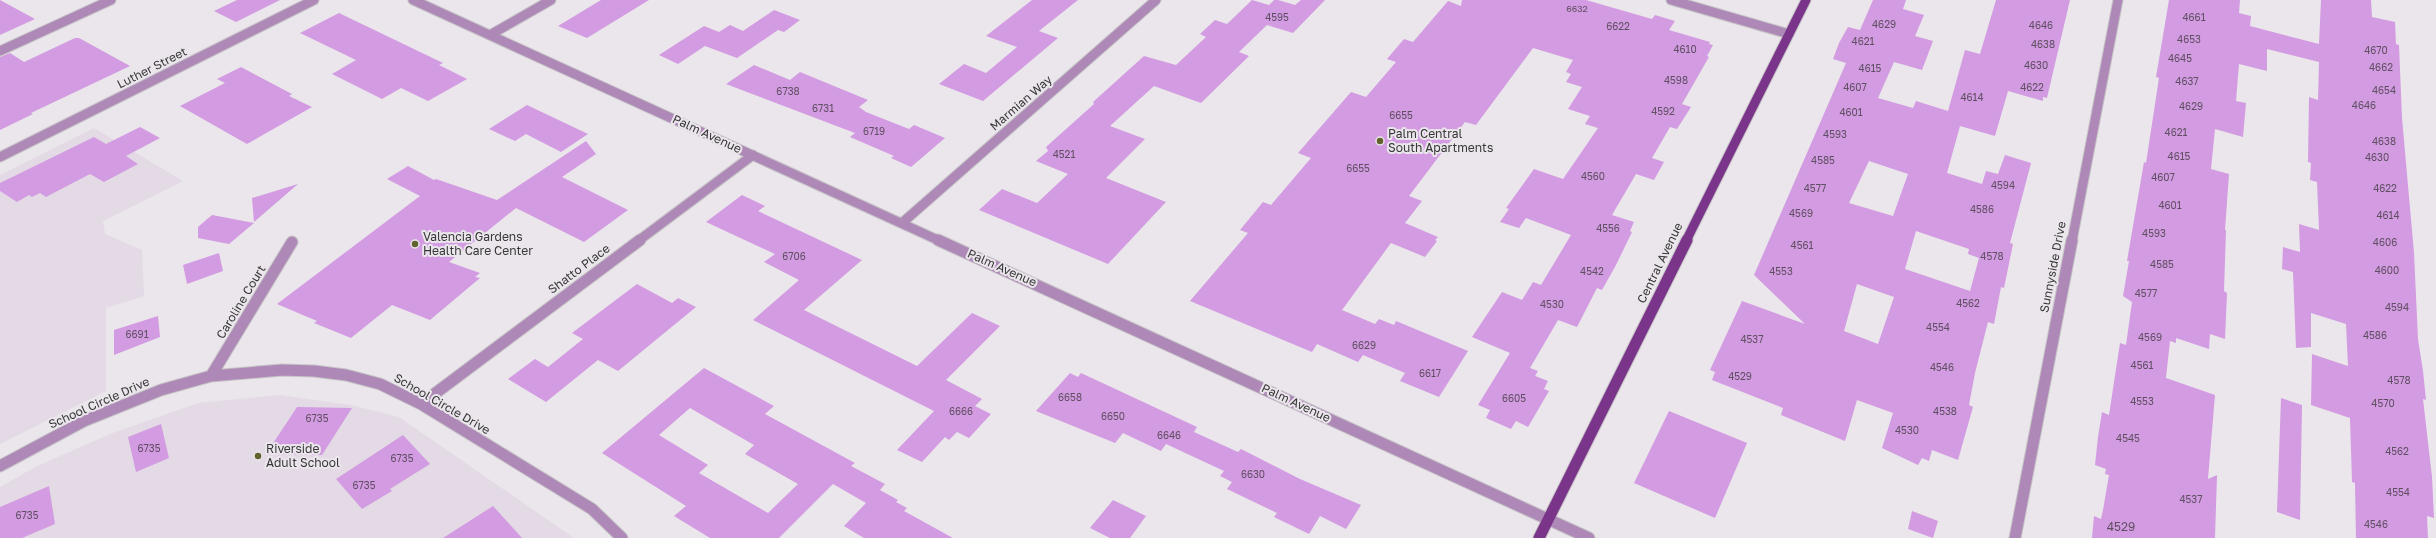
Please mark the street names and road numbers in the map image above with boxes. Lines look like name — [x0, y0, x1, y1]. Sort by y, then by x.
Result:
street label: Luther Street — [114, 43, 189, 92]
street label: Marmian Way — [987, 71, 1055, 134]
street label: Palm Avenue — [670, 111, 744, 156]
street label: Central Avenue — [1634, 220, 1686, 305]
street label: Sunnyside Drive — [2036, 220, 2069, 314]
street label: Shatto Place — [545, 241, 613, 297]
street label: Palm Avenue — [965, 246, 1039, 290]
street label: Caroline Court — [213, 262, 269, 341]
street label: School Circle Drive — [391, 370, 493, 437]
street label: School Circle Drive — [46, 374, 152, 432]
street label: Palm Avenue — [1259, 380, 1333, 425]

